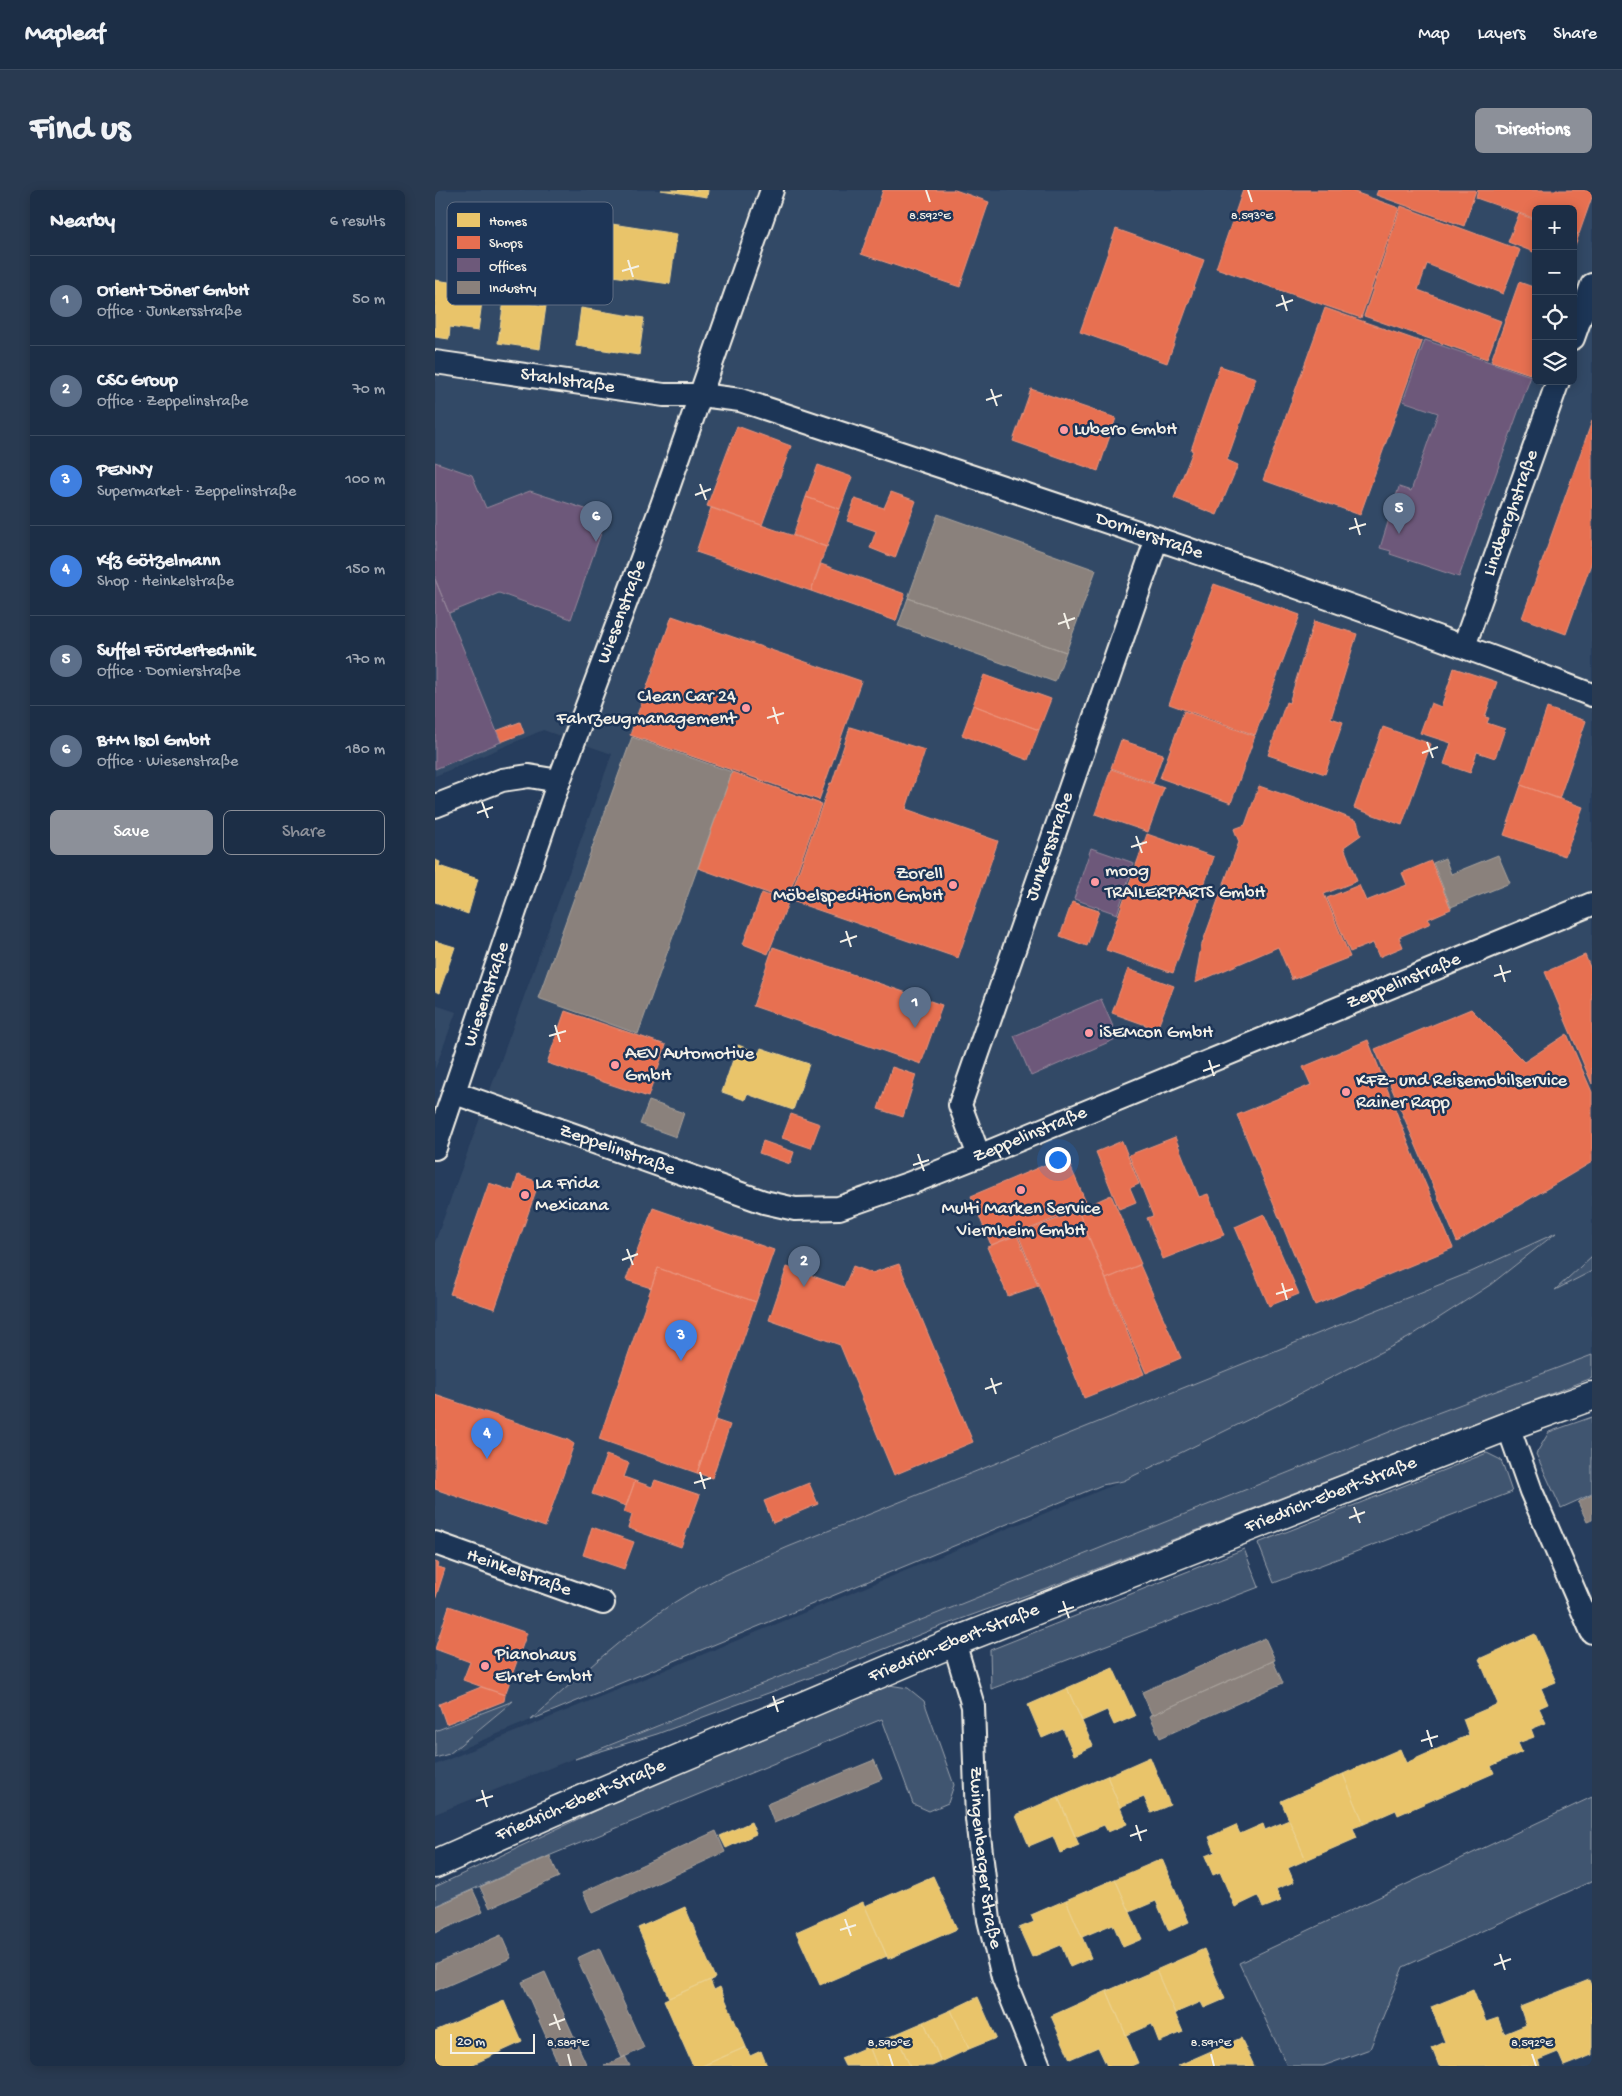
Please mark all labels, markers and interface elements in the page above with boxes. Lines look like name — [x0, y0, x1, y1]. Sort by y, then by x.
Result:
text: Mapleaf — [25, 20, 105, 49]
text: Map — [1418, 24, 1450, 45]
text: Layers — [1478, 24, 1525, 45]
text: Share — [1553, 24, 1597, 45]
button: Directions — [1475, 108, 1592, 153]
text: Find us — [30, 110, 130, 151]
legend — [447, 202, 613, 305]
map controls — [1532, 205, 1577, 385]
button: + — [1532, 205, 1577, 250]
text: Nearby — [50, 210, 115, 235]
text: 8.592°E — [909, 210, 951, 224]
text: 8.593°E — [1231, 210, 1273, 224]
text: 6 results — [330, 213, 385, 232]
text: Homes — [489, 214, 527, 231]
text: Shops — [489, 236, 523, 253]
button: − — [1532, 250, 1577, 295]
text: Offices — [489, 259, 527, 276]
text: Orient Döner GmbH — [97, 280, 249, 303]
text: Industry — [489, 281, 537, 298]
text: 1 — [63, 291, 69, 310]
text: 50 m — [352, 291, 385, 310]
button: locate — [1532, 295, 1577, 340]
text: Office · Junkersstraße — [97, 303, 242, 322]
button: layers — [1532, 340, 1577, 385]
street label: Stahlstraße — [519, 363, 616, 399]
text: CSC Group — [97, 370, 178, 393]
text: 2 — [62, 381, 70, 400]
text: 70 m — [352, 381, 385, 400]
text: Office · Zeppelinstraße — [97, 393, 248, 412]
place label: Lubero GmbH — [1074, 419, 1177, 442]
marker: Lubero GmbH — [1058, 424, 1070, 436]
street label: Lindberghstraße — [1478, 447, 1544, 579]
text: PENNY — [97, 460, 153, 483]
text: 3 — [62, 471, 70, 490]
text: 100 m — [345, 471, 385, 490]
text: Supermarket · Zeppelinstraße — [97, 483, 296, 502]
pin: 5 — [1383, 493, 1415, 534]
pin: 6 — [580, 501, 612, 542]
street label: Dornierstraße — [1091, 507, 1206, 565]
text: Kfz Götzelmann — [97, 550, 220, 573]
street label: Wiesenstraße — [592, 556, 652, 667]
text: 4 — [62, 561, 70, 580]
text: 150 m — [346, 561, 385, 580]
text: Shop · Heinkelstraße — [97, 573, 234, 592]
text: Suffel Fördertechnik — [97, 640, 255, 663]
text: 5 — [62, 651, 70, 670]
text: 170 m — [346, 651, 385, 670]
text: Office · Dornierstraße — [97, 663, 241, 682]
place label: Clean Car 24 Fahrzeugmanagement — [556, 686, 738, 731]
marker: Clean Car 24 Fahrzeugmanagement — [740, 702, 752, 714]
text: B+M Isol GmbH — [97, 730, 210, 753]
text: 6 — [62, 741, 70, 760]
text: 180 m — [346, 741, 385, 760]
text: Office · Wiesenstraße — [97, 753, 238, 772]
street label: Junkersstraße — [1020, 789, 1079, 904]
button: Save — [50, 810, 213, 855]
button: Share — [223, 810, 385, 855]
place label: moog TRAILERPARTS GmbH — [1104, 860, 1266, 905]
place label: Zorell Möbelspedition GmbH — [773, 863, 943, 908]
marker: moog TRAILERPARTS GmbH — [1089, 876, 1101, 888]
marker: Zorell Möbelspedition GmbH — [947, 879, 959, 891]
street label: Wiesenstraße — [458, 939, 515, 1050]
street label: Zeppelinstraße — [1343, 948, 1464, 1015]
pin: 1 — [899, 987, 931, 1028]
place label: iSEMcon GmbH — [1099, 1022, 1213, 1045]
marker: iSEMcon GmbH — [1083, 1027, 1095, 1039]
place label: AEV Automotive GmbH — [625, 1043, 754, 1088]
marker: AEV Automotive GmbH — [609, 1059, 621, 1071]
place label: KFZ- und Reisemobilservice Rainer Rapp — [1356, 1070, 1567, 1115]
marker: KFZ- und Reisemobilservice Rainer Rapp — [1340, 1086, 1352, 1098]
street label: Zeppelinstraße — [970, 1101, 1091, 1169]
street label: Zeppelinstraße — [556, 1119, 678, 1181]
your location — [1045, 1147, 1071, 1173]
place label: La Frida Mexicana — [535, 1173, 610, 1218]
marker: Multi Marken Service Viernheim GmbH — [1015, 1184, 1027, 1196]
marker: La Frida Mexicana — [519, 1189, 531, 1201]
place label: Multi Marken Service Viernheim GmbH — [941, 1198, 1101, 1243]
pin: 2 — [788, 1246, 820, 1287]
pin: 3 — [665, 1320, 697, 1361]
pin: 4 — [471, 1418, 503, 1459]
street label: Friedrich-Ebert-Straße — [1241, 1451, 1420, 1539]
street label: Heinkelstraße — [463, 1544, 575, 1602]
street label: Friedrich-Ebert-Straße — [864, 1598, 1043, 1689]
place label: Pianohaus Ehret GmbH — [494, 1644, 592, 1689]
marker: Pianohaus Ehret GmbH — [479, 1660, 491, 1672]
street label: Friedrich-Ebert-Straße — [491, 1754, 669, 1848]
street label: Zwingenberger Straße — [964, 1766, 1007, 1951]
scale bar — [450, 2031, 535, 2054]
text: 20 m — [457, 2034, 485, 2051]
text: 8.589°E — [547, 2037, 590, 2051]
text: 8.590°E — [868, 2037, 911, 2051]
text: 8.591°E — [1191, 2037, 1232, 2051]
text: 8.592°E — [1511, 2037, 1553, 2051]

